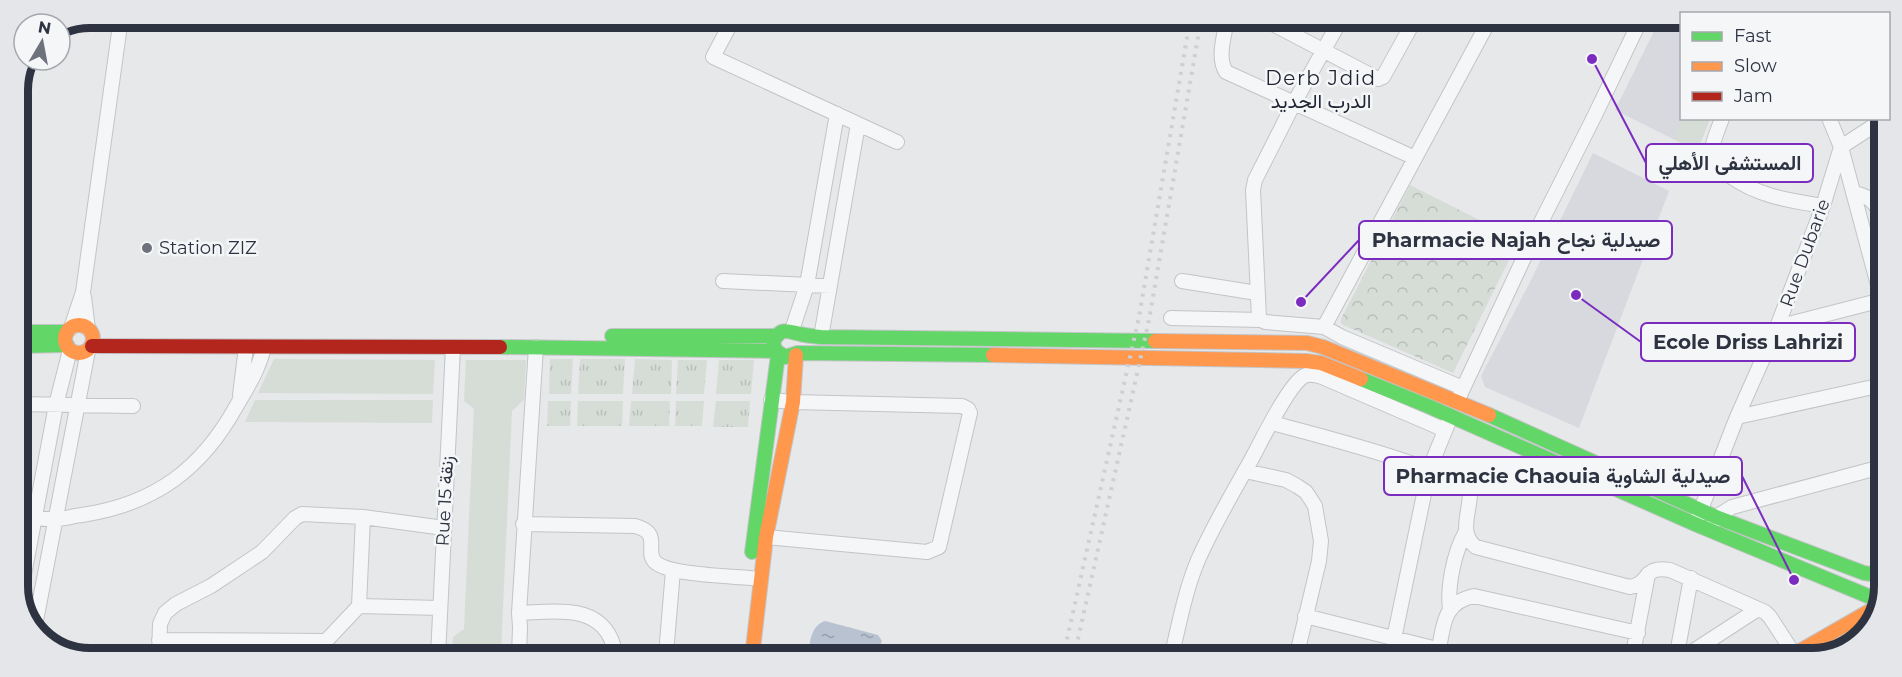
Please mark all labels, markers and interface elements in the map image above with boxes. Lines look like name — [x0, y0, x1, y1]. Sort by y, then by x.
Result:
north arrow — [12, 12, 72, 72]
legend — [1680, 12, 1890, 120]
text: N — [36, 17, 53, 38]
text: Fast — [1734, 25, 1772, 47]
text: Slow — [1734, 55, 1777, 77]
district label: Derb Jdid الدرب الجديد — [1265, 66, 1377, 114]
text: Jam — [1733, 85, 1773, 107]
callout: المستشفى الأهلي — [1646, 144, 1813, 182]
text: المستشفى الأهلي — [1658, 151, 1802, 180]
street label: Rue Dubarie — [1775, 196, 1835, 310]
callout: Pharmacie Najah صيدلية نجاح — [1359, 221, 1672, 259]
text: Pharmacie Najah صيدلية نجاح — [1372, 228, 1660, 254]
place label: Station ZIZ — [159, 237, 257, 259]
marker: Station ZIZ — [140, 241, 154, 255]
callout: Ecole Driss Lahrizi — [1641, 323, 1855, 361]
text: Ecole Driss Lahrizi — [1653, 330, 1843, 354]
street label: Rue 15 زنقة — [432, 455, 458, 547]
callout: Pharmacie Chaouia صيدلية الشاوية — [1384, 457, 1742, 495]
text: Pharmacie Chaouia صيدلية الشاوية — [1396, 464, 1731, 489]

